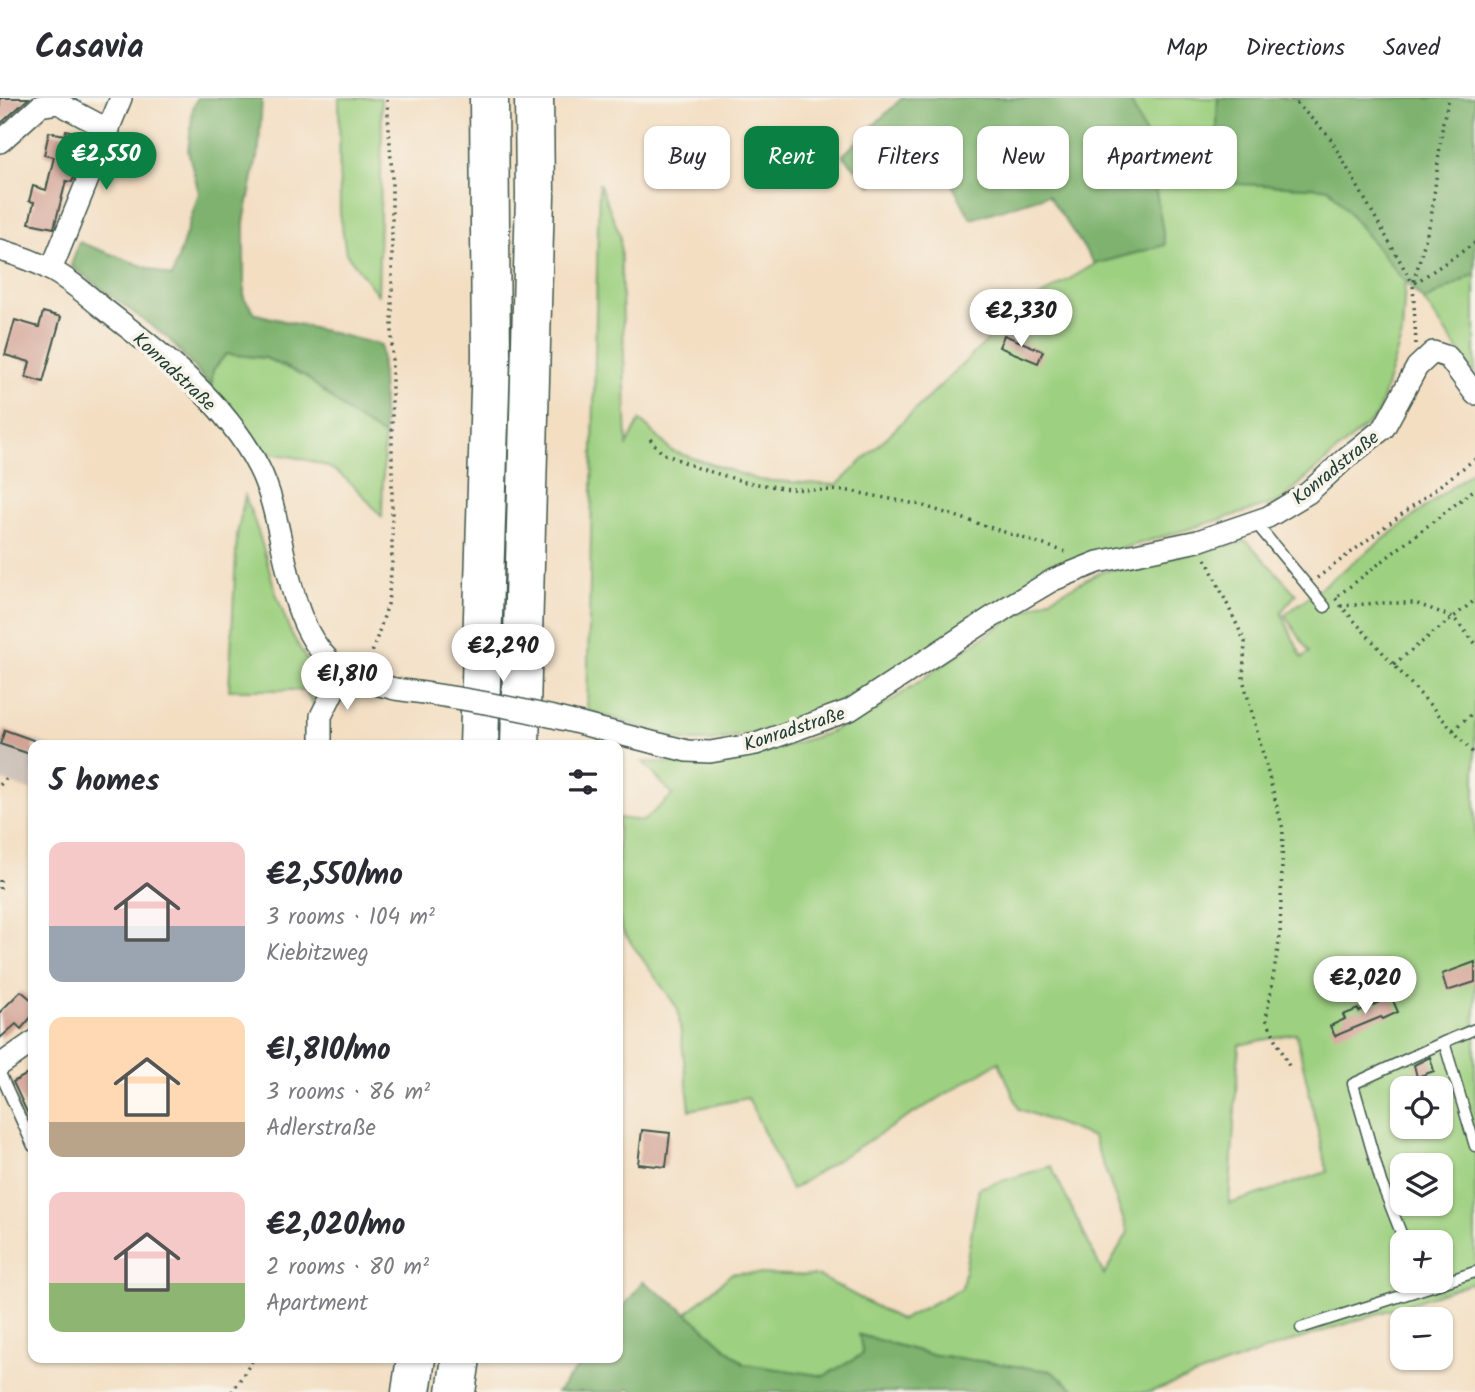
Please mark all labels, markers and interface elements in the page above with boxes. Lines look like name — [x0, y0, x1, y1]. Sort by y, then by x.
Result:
text: Casavia — [35, 22, 144, 75]
text: Map — [1166, 29, 1208, 68]
text: Directions — [1246, 29, 1345, 68]
text: Saved — [1383, 29, 1440, 68]
chip: Buy — [644, 126, 730, 189]
chip: Rent — [744, 126, 839, 189]
chip: Filters — [853, 126, 963, 189]
chip: New — [977, 126, 1069, 189]
chip: Apartment — [1083, 126, 1237, 189]
pin: €2,550 — [49, 132, 163, 192]
text: €2,550 — [71, 137, 141, 173]
pin: €2,330 — [964, 289, 1078, 349]
text: €2,330 — [986, 294, 1056, 330]
street label: Konradstraße — [125, 326, 223, 420]
street label: Konradstraße — [1286, 424, 1387, 513]
pin: €2,290 — [446, 624, 560, 684]
text: €2,290 — [468, 629, 538, 665]
pin: €1,810 — [290, 652, 404, 712]
text: €1,810 — [317, 657, 377, 693]
street label: Konradstraße — [740, 699, 850, 760]
text: 5 homes — [49, 758, 160, 806]
icon: filters — [564, 763, 602, 801]
text: €2,550/mo — [266, 852, 403, 900]
icon: home — [105, 870, 189, 954]
text: 3 rooms · 104 m² — [266, 900, 435, 936]
text: Kiebitzweg — [266, 936, 369, 972]
pin: €2,020 — [1308, 956, 1422, 1016]
text: €2,020 — [1329, 961, 1401, 997]
text: €1,810/mo — [266, 1027, 391, 1075]
icon: home — [105, 1045, 189, 1129]
text: 3 rooms · 86 m² — [266, 1075, 430, 1111]
map controls — [1390, 1076, 1453, 1370]
button: locate — [1390, 1076, 1453, 1139]
text: Adlerstraße — [266, 1111, 376, 1147]
button: layers — [1390, 1153, 1453, 1216]
text: €2,020/mo — [266, 1202, 405, 1250]
icon: home — [105, 1220, 189, 1304]
button: + — [1390, 1230, 1453, 1293]
text: 2 rooms · 80 m² — [266, 1250, 429, 1286]
text: Apartment — [266, 1286, 368, 1322]
button: − — [1390, 1307, 1453, 1370]

